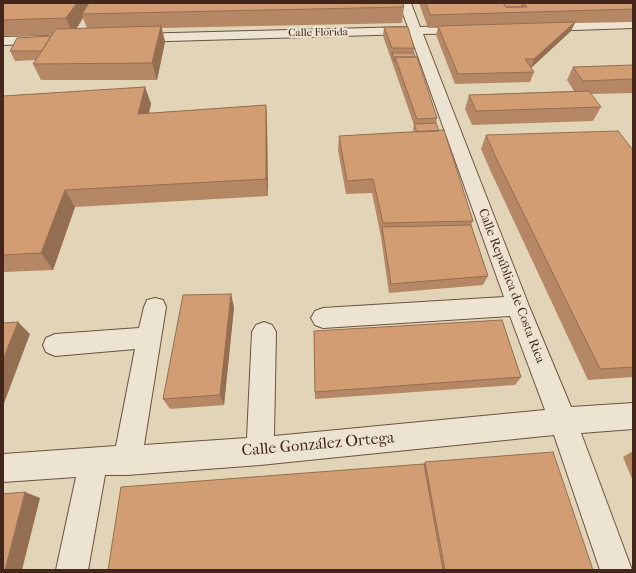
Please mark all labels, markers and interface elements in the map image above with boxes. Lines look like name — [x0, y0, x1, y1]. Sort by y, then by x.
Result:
street label: Calle Florida — [288, 26, 348, 40]
street label: Calle República de Costa Rica — [474, 206, 548, 366]
street label: Calle González Ortega — [241, 429, 395, 461]

